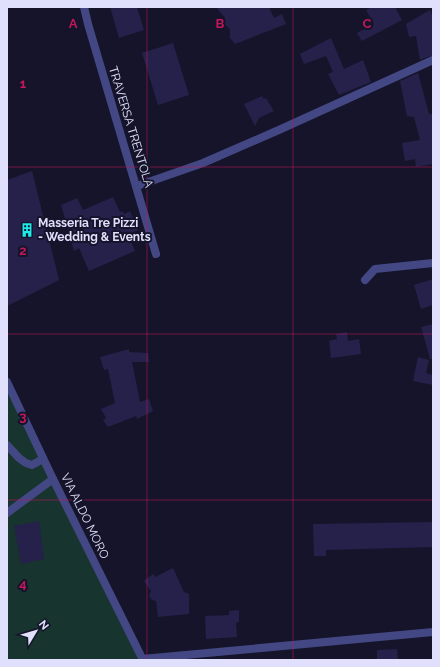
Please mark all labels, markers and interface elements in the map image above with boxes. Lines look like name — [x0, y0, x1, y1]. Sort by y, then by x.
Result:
text: A — [69, 16, 78, 31]
text: B — [216, 16, 225, 31]
text: C — [363, 16, 372, 31]
street label: TRAVERSA TRENTOLA — [106, 65, 156, 189]
text: 1 — [20, 76, 27, 91]
place label: Masseria Tre Pizzi - Wedding & Events — [38, 216, 151, 244]
building icon: Masseria Tre Pizzi - Wedding & Events — [19, 222, 35, 238]
text: 2 — [19, 243, 27, 258]
text: 3 — [19, 409, 27, 424]
street label: VIA ALDO MORO — [58, 471, 112, 561]
text: 4 — [19, 576, 27, 591]
north arrow — [16, 611, 56, 651]
text: N — [36, 618, 51, 632]

